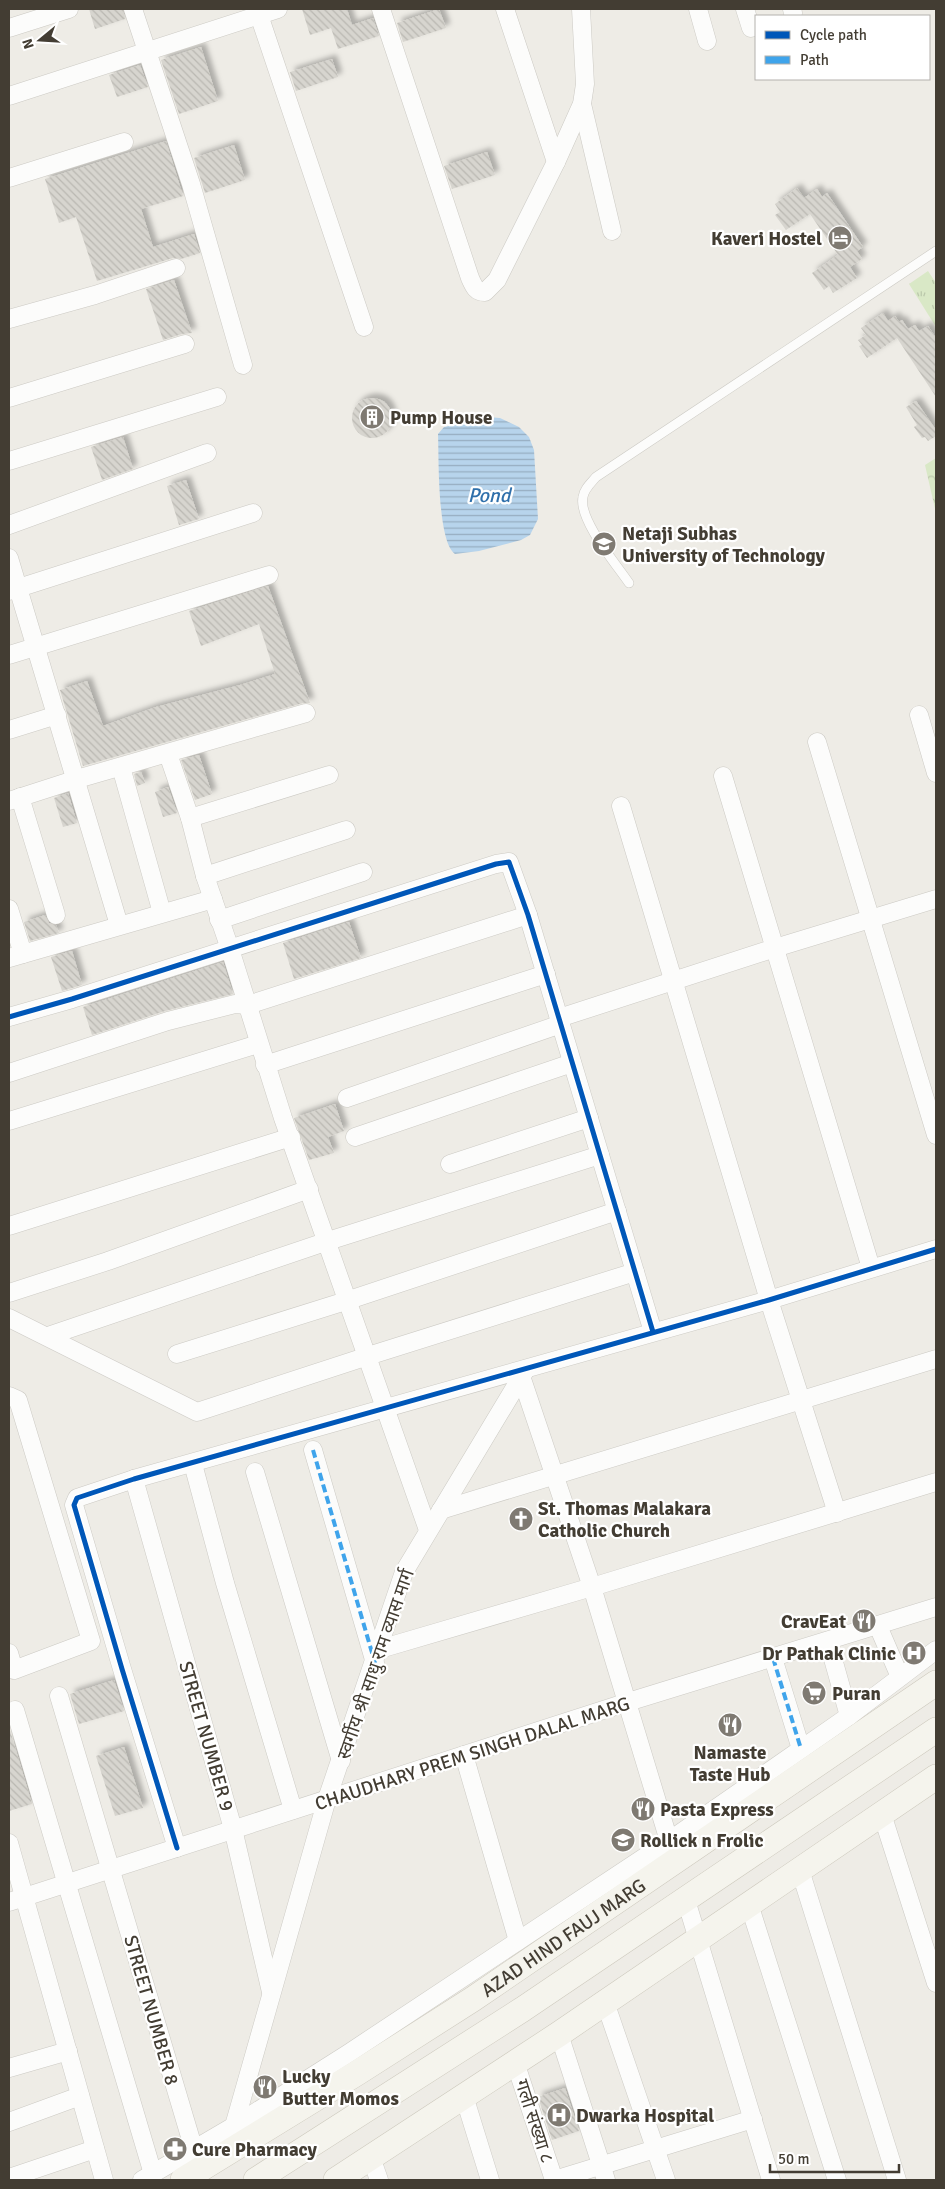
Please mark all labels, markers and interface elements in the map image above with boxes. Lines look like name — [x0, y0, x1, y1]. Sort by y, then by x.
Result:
north arrow — [15, 15, 65, 65]
legend — [755, 15, 930, 80]
text: Cycle path — [800, 26, 867, 44]
text: N — [19, 37, 38, 51]
text: Path — [800, 51, 829, 69]
hotel icon: Kaveri Hostel — [827, 225, 853, 251]
place label: Kaveri Hostel — [711, 227, 822, 251]
building icon: Pump House — [359, 404, 385, 430]
place label: Pump House — [390, 406, 492, 430]
water label: Pond — [468, 483, 513, 508]
place label: Netaji Subhas University of Technology — [622, 522, 826, 568]
school or university icon: Netaji Subhas University of Technology — [591, 531, 617, 557]
place label: St. Thomas Malakara Catholic Church — [538, 1497, 711, 1543]
church icon: St. Thomas Malakara Catholic Church — [508, 1506, 534, 1532]
street label: स्वर्गीय श्री साधु राम व्यास मार्ग — [332, 1565, 420, 1763]
restaurant icon: CravEat — [851, 1608, 877, 1634]
place label: CravEat — [781, 1610, 846, 1634]
hospital icon: Dr Pathak Clinic — [901, 1640, 927, 1666]
place label: Dr Pathak Clinic — [762, 1642, 896, 1666]
street label: STREET NUMBER 9 — [173, 1659, 239, 1814]
supermarket icon: Puran — [801, 1680, 827, 1706]
place label: Puran — [832, 1682, 881, 1706]
street label: CHAUDHARY PREM SINGH DALAL MARG — [312, 1692, 633, 1816]
restaurant icon: Namaste Taste Hub — [717, 1712, 743, 1738]
place label: Namaste Taste Hub — [690, 1741, 770, 1787]
restaurant icon: Pasta Express — [630, 1796, 656, 1822]
place label: Pasta Express — [660, 1798, 774, 1822]
school or university icon: Rollick n Frolic — [610, 1827, 636, 1853]
place label: Rollick n Frolic — [640, 1829, 763, 1853]
street label: AZAD HIND FAUJ MARG — [477, 1874, 650, 2003]
street label: STREET NUMBER 8 — [118, 1933, 184, 2088]
place label: Lucky Butter Momos — [282, 2065, 399, 2111]
restaurant icon: Lucky Butter Momos — [252, 2074, 278, 2100]
street label: गली संख्या ८ — [509, 2076, 559, 2166]
hospital icon: Dwarka Hospital — [546, 2102, 572, 2128]
place label: Dwarka Hospital — [576, 2104, 714, 2128]
pharmacy icon: Cure Pharmacy — [162, 2136, 188, 2162]
place label: Cure Pharmacy — [192, 2138, 318, 2162]
scale bar — [770, 2142, 899, 2174]
text: 50 m — [778, 2150, 809, 2168]

